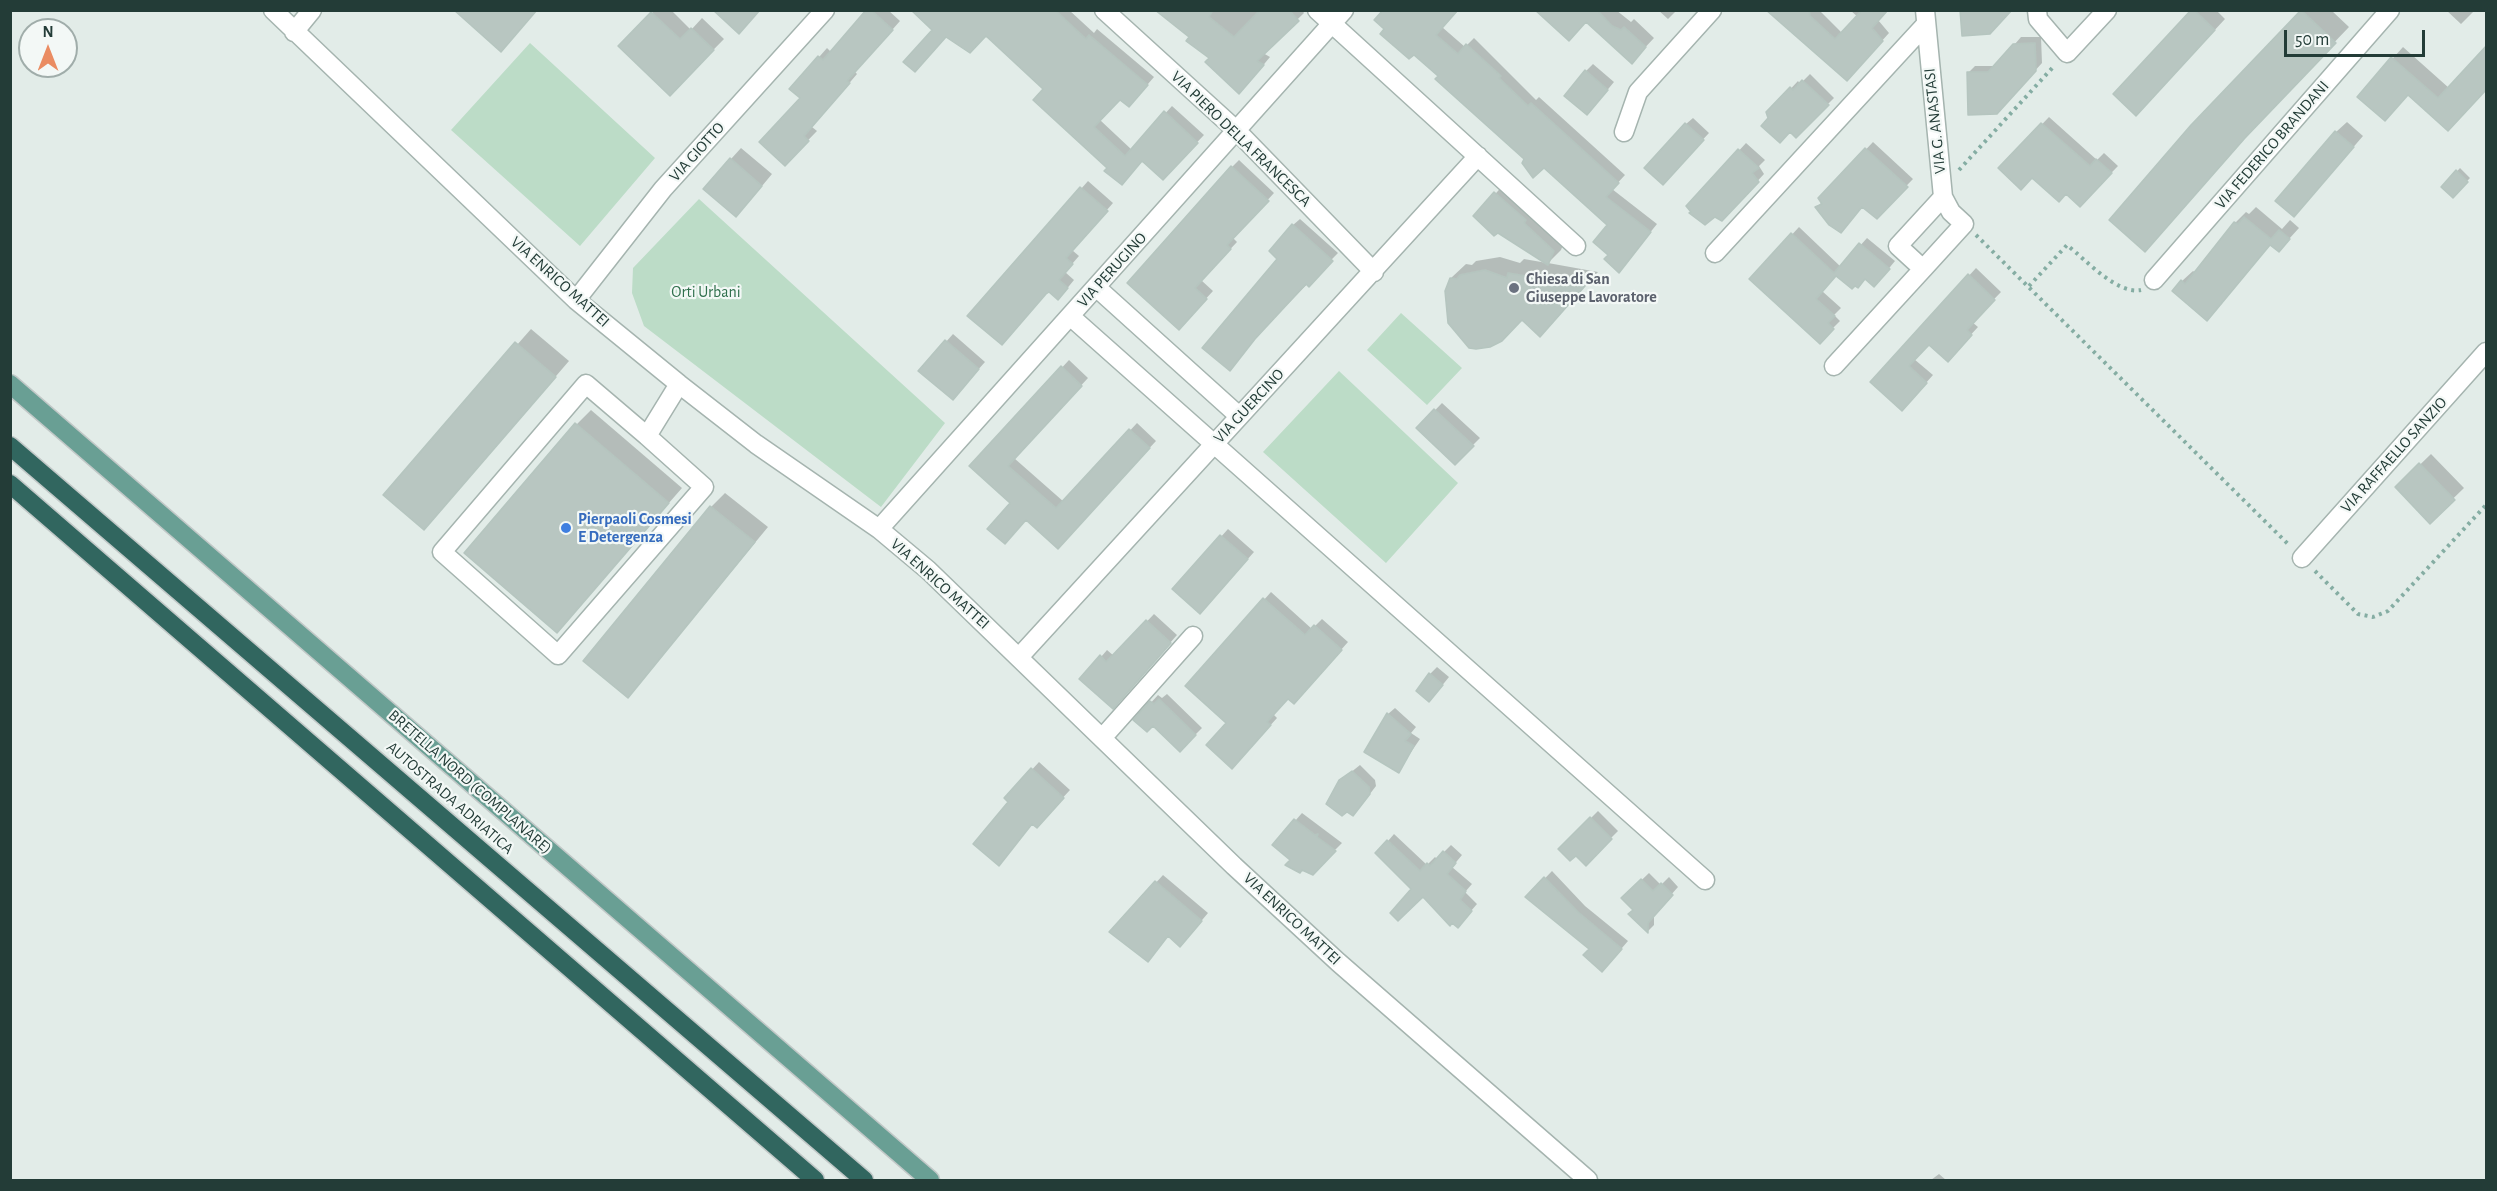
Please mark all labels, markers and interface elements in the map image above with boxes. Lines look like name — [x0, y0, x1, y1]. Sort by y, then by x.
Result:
north arrow — [18, 18, 78, 78]
scale bar — [2287, 18, 2428, 56]
text: N — [42, 24, 54, 40]
text: 50 m — [2295, 31, 2329, 49]
street label: VIA PIERO DELLA FRANCESCA — [1167, 67, 1315, 211]
street label: VIA G. ANASTASI — [1920, 67, 1950, 175]
street label: VIA FEDERICO BRANDANI — [2211, 77, 2333, 213]
street label: VIA GIOTTO — [665, 118, 729, 186]
street label: VIA PERUGINO — [1073, 228, 1151, 312]
street label: VIA ENRICO MATTEI — [507, 233, 613, 331]
place label: Chiesa di San Giuseppe Lavoratore — [1526, 269, 1657, 307]
marker: Chiesa di San Giuseppe Lavoratore — [1507, 281, 1521, 295]
park label: Orti Urbani — [671, 282, 741, 302]
street label: VIA GUERCINO — [1210, 365, 1288, 447]
street label: VIA RAFFAELLO SANZIO — [2337, 393, 2451, 517]
place label: Pierpaoli Cosmesi E Detergenza — [578, 509, 692, 547]
marker: Pierpaoli Cosmesi E Detergenza — [559, 521, 573, 535]
street label: VIA ENRICO MATTEI — [887, 535, 993, 633]
street label: BRETELLA NORD (COMPLANARE) — [384, 706, 556, 858]
street label: AUTOSTRADA ADRIATICA — [383, 738, 517, 858]
street label: VIA ENRICO MATTEI — [1239, 869, 1345, 969]

